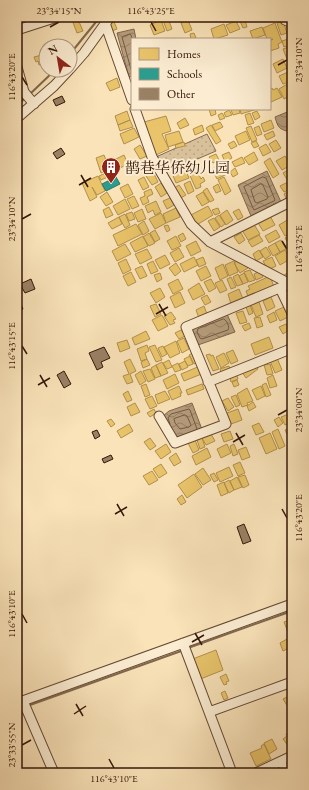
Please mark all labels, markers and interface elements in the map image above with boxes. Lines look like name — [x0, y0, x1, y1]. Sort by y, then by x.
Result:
text: 23°34'15"N — [37, 4, 82, 17]
text: 116°43'25"E — [127, 4, 175, 17]
text: 23°34'10"N — [292, 37, 305, 82]
north arrow — [38, 38, 78, 78]
legend — [131, 38, 271, 110]
text: N — [45, 41, 60, 58]
text: Homes — [167, 46, 201, 62]
text: 116°43'20"E — [5, 53, 18, 101]
text: Schools — [167, 66, 202, 82]
text: Other — [167, 86, 195, 102]
building icon: 鹊巷华侨幼儿园 — [100, 156, 122, 184]
place label: 鹊巷华侨幼儿园 — [125, 158, 230, 177]
text: 23°34'10"N — [5, 196, 18, 241]
text: 116°43'25"E — [292, 225, 305, 273]
text: 116°43'15"E — [5, 322, 18, 370]
text: 23°34'00"N — [292, 387, 305, 432]
text: 116°43'20"E — [292, 494, 305, 542]
text: 116°43'10"E — [5, 590, 18, 638]
text: 23°33'55"N — [5, 722, 18, 767]
text: 116°43'10"E — [90, 772, 138, 785]

